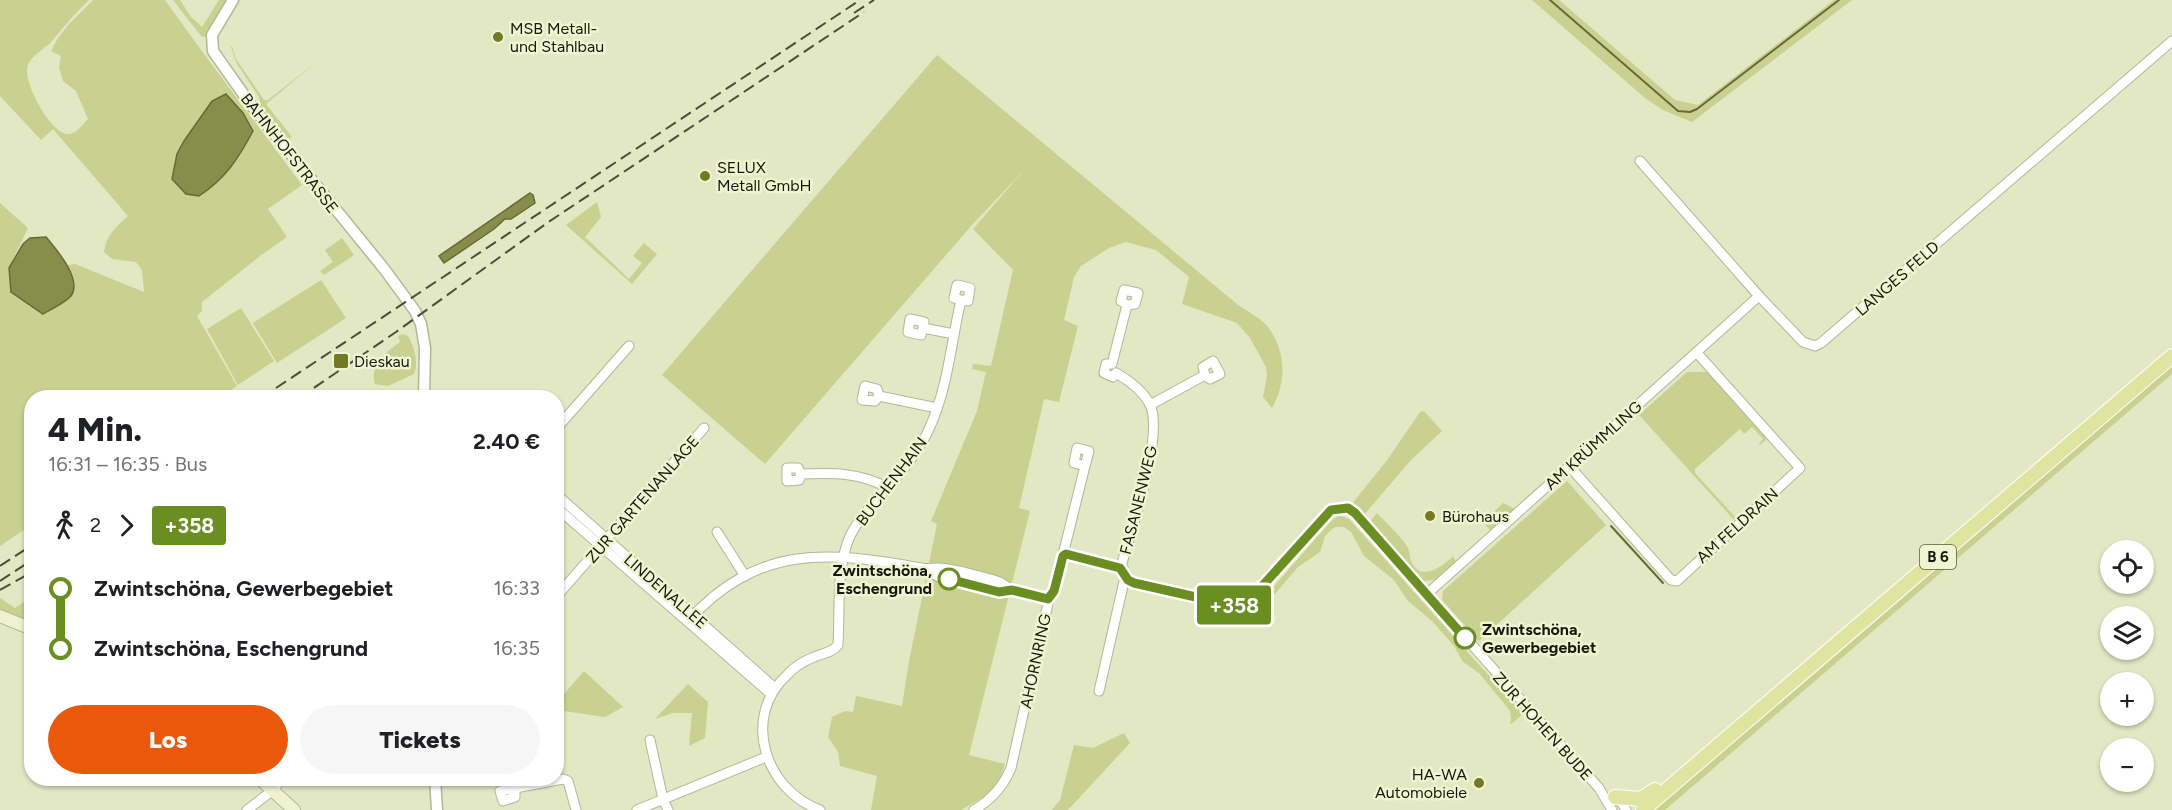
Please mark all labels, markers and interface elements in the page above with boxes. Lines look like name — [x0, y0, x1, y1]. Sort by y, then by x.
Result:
place label: MSB Metall- und Stahlbau — [510, 19, 604, 56]
marker: MSB Metall- und Stahlbau — [491, 30, 505, 44]
street label: BAHNHOFSTRASSE — [237, 90, 342, 217]
place label: SELUX Metall GmbH — [717, 158, 812, 195]
marker: SELUX Metall GmbH — [698, 169, 712, 183]
street label: LANGES FELD — [1852, 237, 1943, 320]
marker: Dieskau — [332, 352, 350, 370]
place label: Dieskau — [354, 352, 410, 371]
street label: AM KRÜMMLING — [1541, 397, 1646, 494]
text: 4 Min. — [48, 410, 142, 449]
text: 2.40 € — [473, 428, 540, 455]
street label: ZUR GARTENANLAGE — [582, 432, 703, 567]
street label: BUCHENHAIN — [852, 433, 931, 529]
street label: FASANENWEG — [1116, 444, 1161, 556]
text: 16:31 – 16:35 · Bus — [48, 452, 207, 476]
street label: AM FELDRAIN — [1693, 484, 1782, 567]
place label: Bürohaus — [1442, 507, 1509, 526]
icon: walk — [48, 509, 81, 542]
icon: forward — [110, 509, 143, 542]
marker: Bürohaus — [1423, 509, 1437, 523]
text: 2 — [90, 513, 101, 537]
text: +358 — [164, 513, 214, 538]
map controls — [2100, 540, 2154, 792]
button: locate — [2100, 540, 2154, 594]
road number: B 6 — [1920, 545, 1956, 569]
street label: LINDENALLEE — [620, 550, 711, 633]
place label: Zwintschöna, Eschengrund — [832, 561, 932, 598]
marker: Zwintschöna, Eschengrund — [938, 568, 960, 590]
text: Zwintschöna, Gewerbegebiet — [94, 575, 393, 602]
text: 16:33 — [494, 576, 540, 600]
line badge: +358 — [1192, 586, 1276, 624]
text: +358 — [1209, 593, 1259, 618]
button: layers — [2100, 606, 2154, 660]
street label: AHORNRING — [1016, 612, 1055, 710]
place label: Zwintschöna, Gewerbegebiet — [1482, 620, 1596, 657]
marker: Zwintschöna, Gewerbegebiet — [1454, 627, 1476, 649]
text: Zwintschöna, Eschengrund — [94, 635, 368, 662]
text: 16:35 — [493, 636, 540, 660]
street label: ZUR HOHEN BUDE — [1489, 668, 1596, 784]
button: + — [2100, 672, 2154, 726]
button: Los — [48, 705, 288, 774]
button: Tickets — [300, 705, 540, 774]
button: − — [2100, 738, 2154, 792]
place label: HA-WA Automobiele — [1375, 765, 1467, 802]
marker: HA-WA Automobiele — [1472, 776, 1486, 790]

